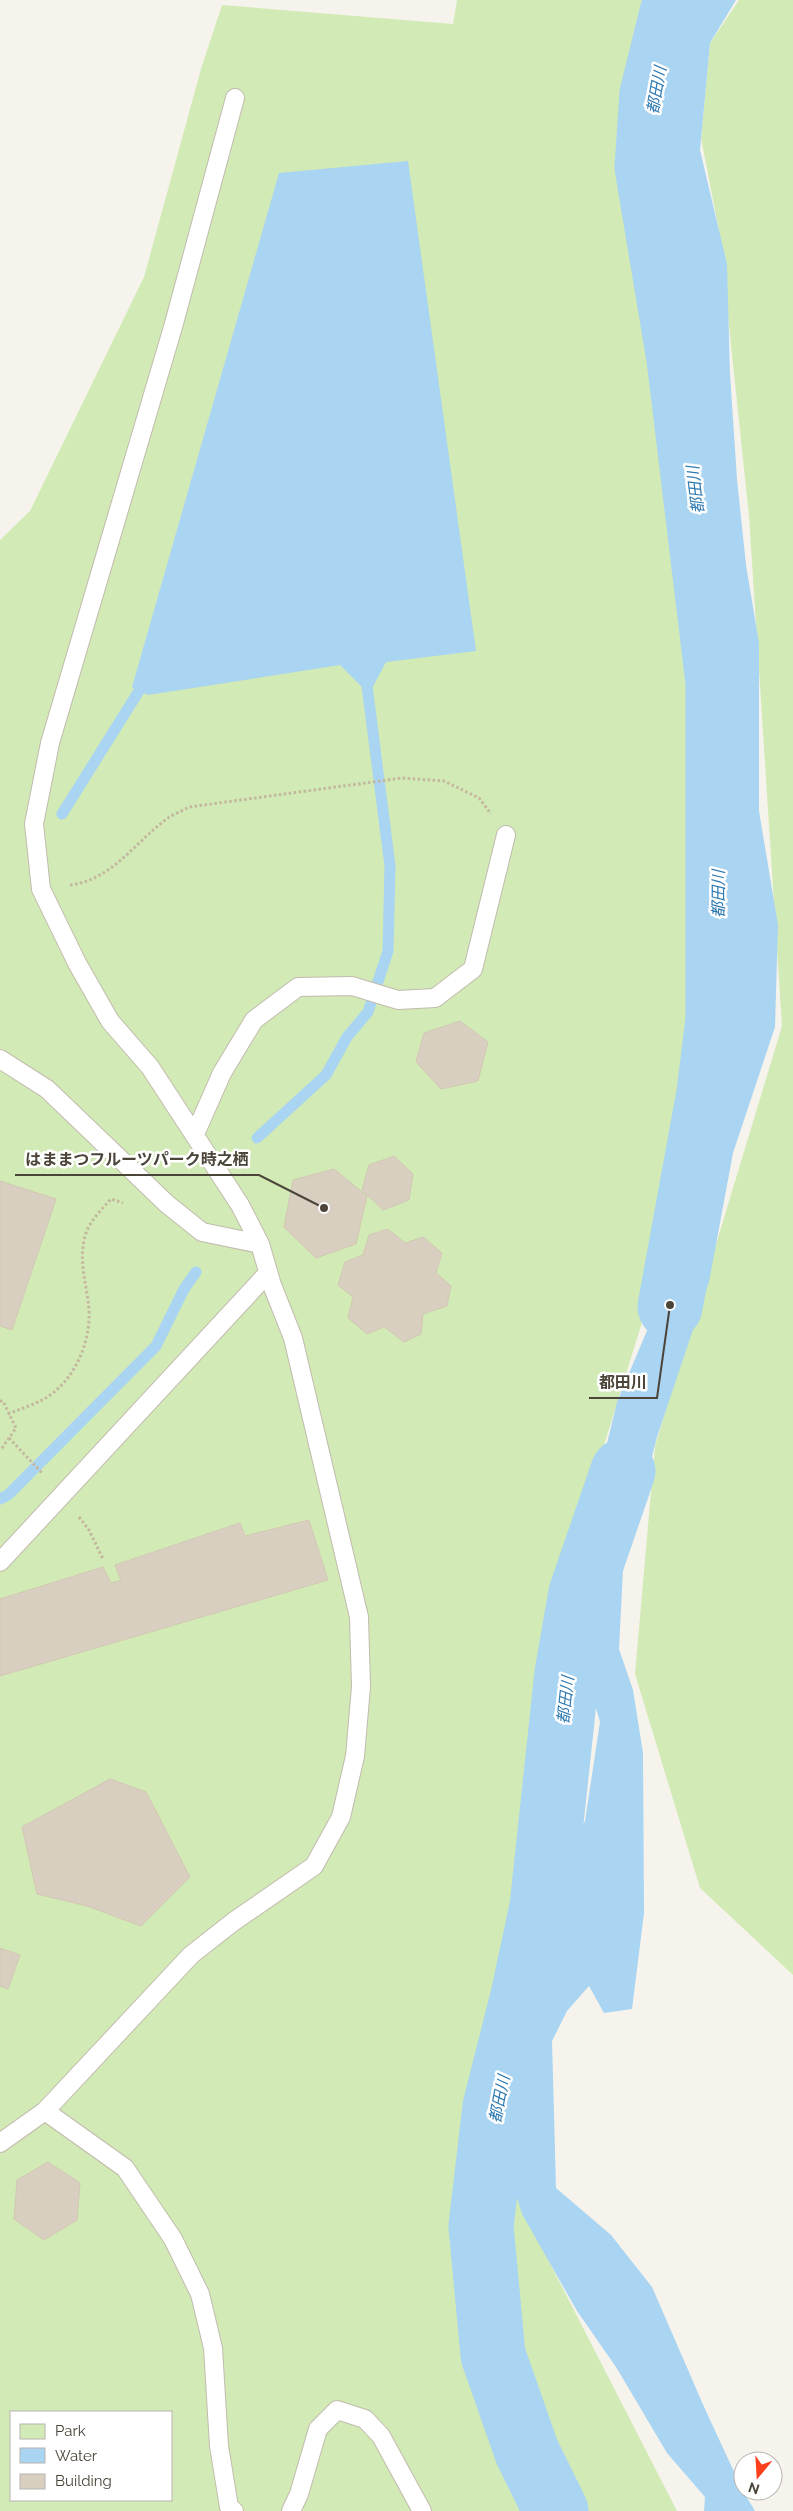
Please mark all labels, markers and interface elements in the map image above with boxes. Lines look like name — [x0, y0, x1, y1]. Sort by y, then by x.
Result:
water label: 都田川 — [643, 63, 670, 115]
water label: 都田川 — [683, 463, 708, 515]
water label: 都田川 — [709, 868, 728, 918]
callout: はままつフルーツパーク時之栖 — [15, 1144, 259, 1175]
text: はままつフルーツパーク時之栖 — [25, 1150, 249, 1169]
callout: 都田川 — [589, 1367, 657, 1398]
text: 都田川 — [599, 1373, 647, 1392]
water label: 都田川 — [554, 1673, 578, 1725]
water label: 都田川 — [486, 2072, 514, 2124]
legend — [10, 2411, 172, 2501]
text: Park — [55, 2422, 86, 2440]
text: Water — [55, 2447, 98, 2465]
north arrow — [733, 2451, 783, 2501]
text: Building — [55, 2472, 112, 2490]
text: N — [746, 2479, 762, 2498]

